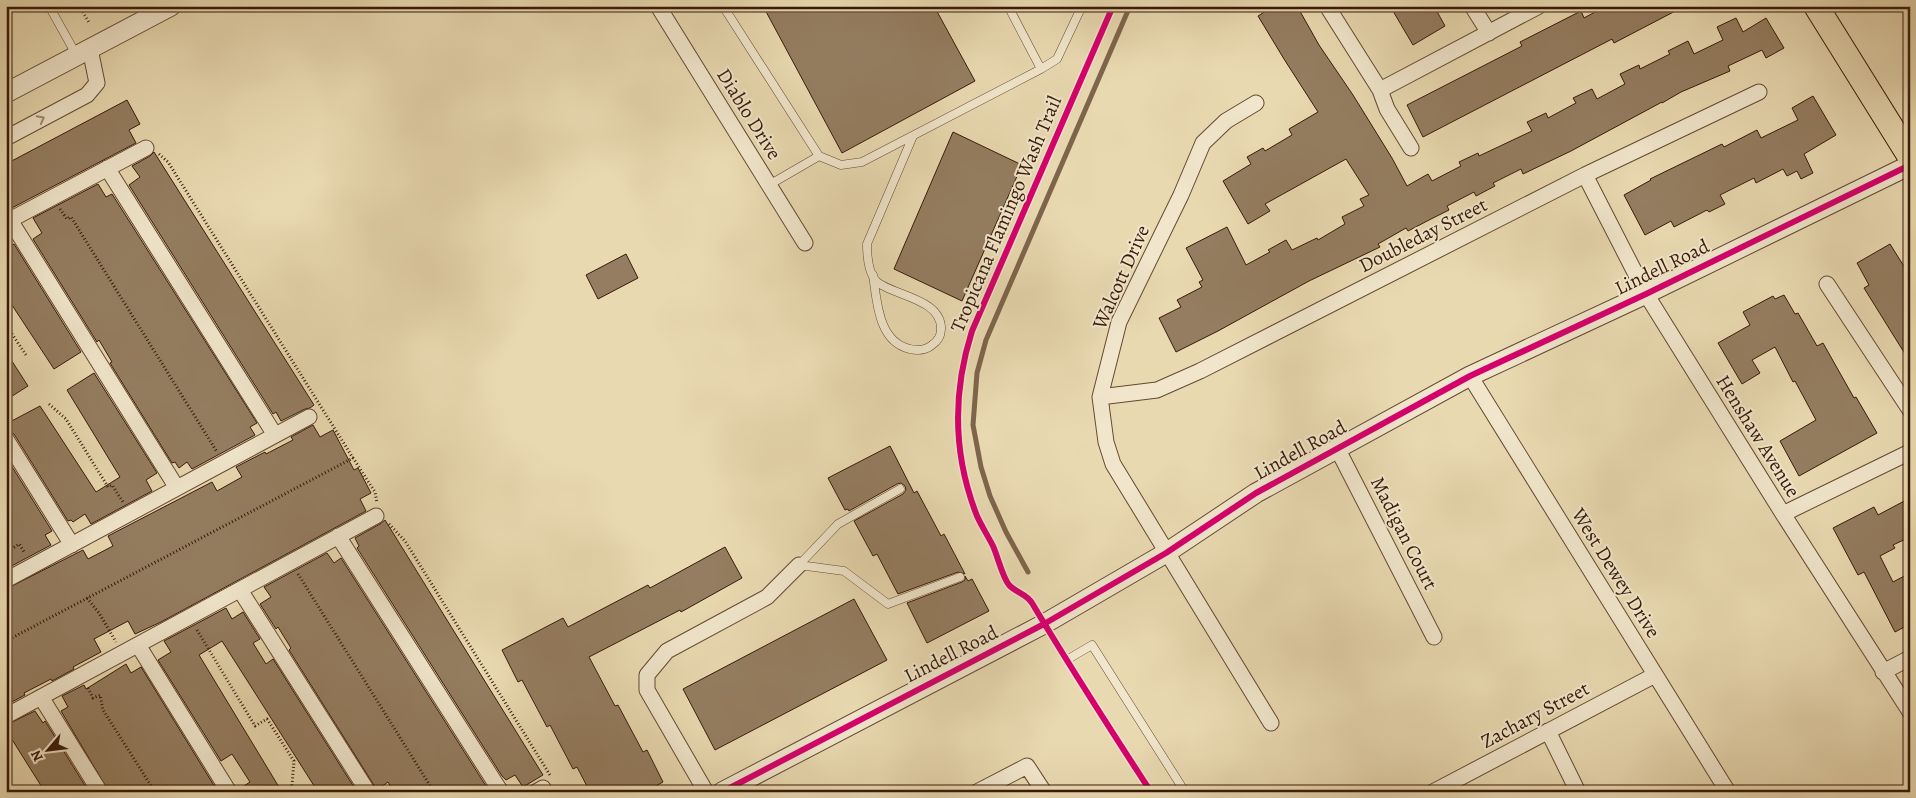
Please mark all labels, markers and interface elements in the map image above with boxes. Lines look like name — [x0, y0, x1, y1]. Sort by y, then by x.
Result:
street label: Diablo Drive — [710, 63, 788, 165]
street label: Tropicana Flamingo Wash Trail — [944, 92, 1068, 336]
one-way arrow — [36, 115, 45, 125]
street label: Doubleday Street — [1354, 191, 1492, 279]
street label: Walcott Drive — [1086, 221, 1156, 334]
street label: Lindell Road — [1610, 232, 1714, 301]
street label: Henshaw Avenue — [1709, 370, 1807, 502]
street label: Lindell Road — [1249, 413, 1351, 486]
street label: Madigan Court — [1364, 472, 1444, 595]
street label: West Dewey Drive — [1565, 502, 1667, 643]
street label: Lindell Road — [900, 619, 1003, 689]
street label: Zachary Street — [1476, 675, 1594, 755]
north arrow — [22, 726, 72, 776]
text: N — [26, 747, 48, 765]

